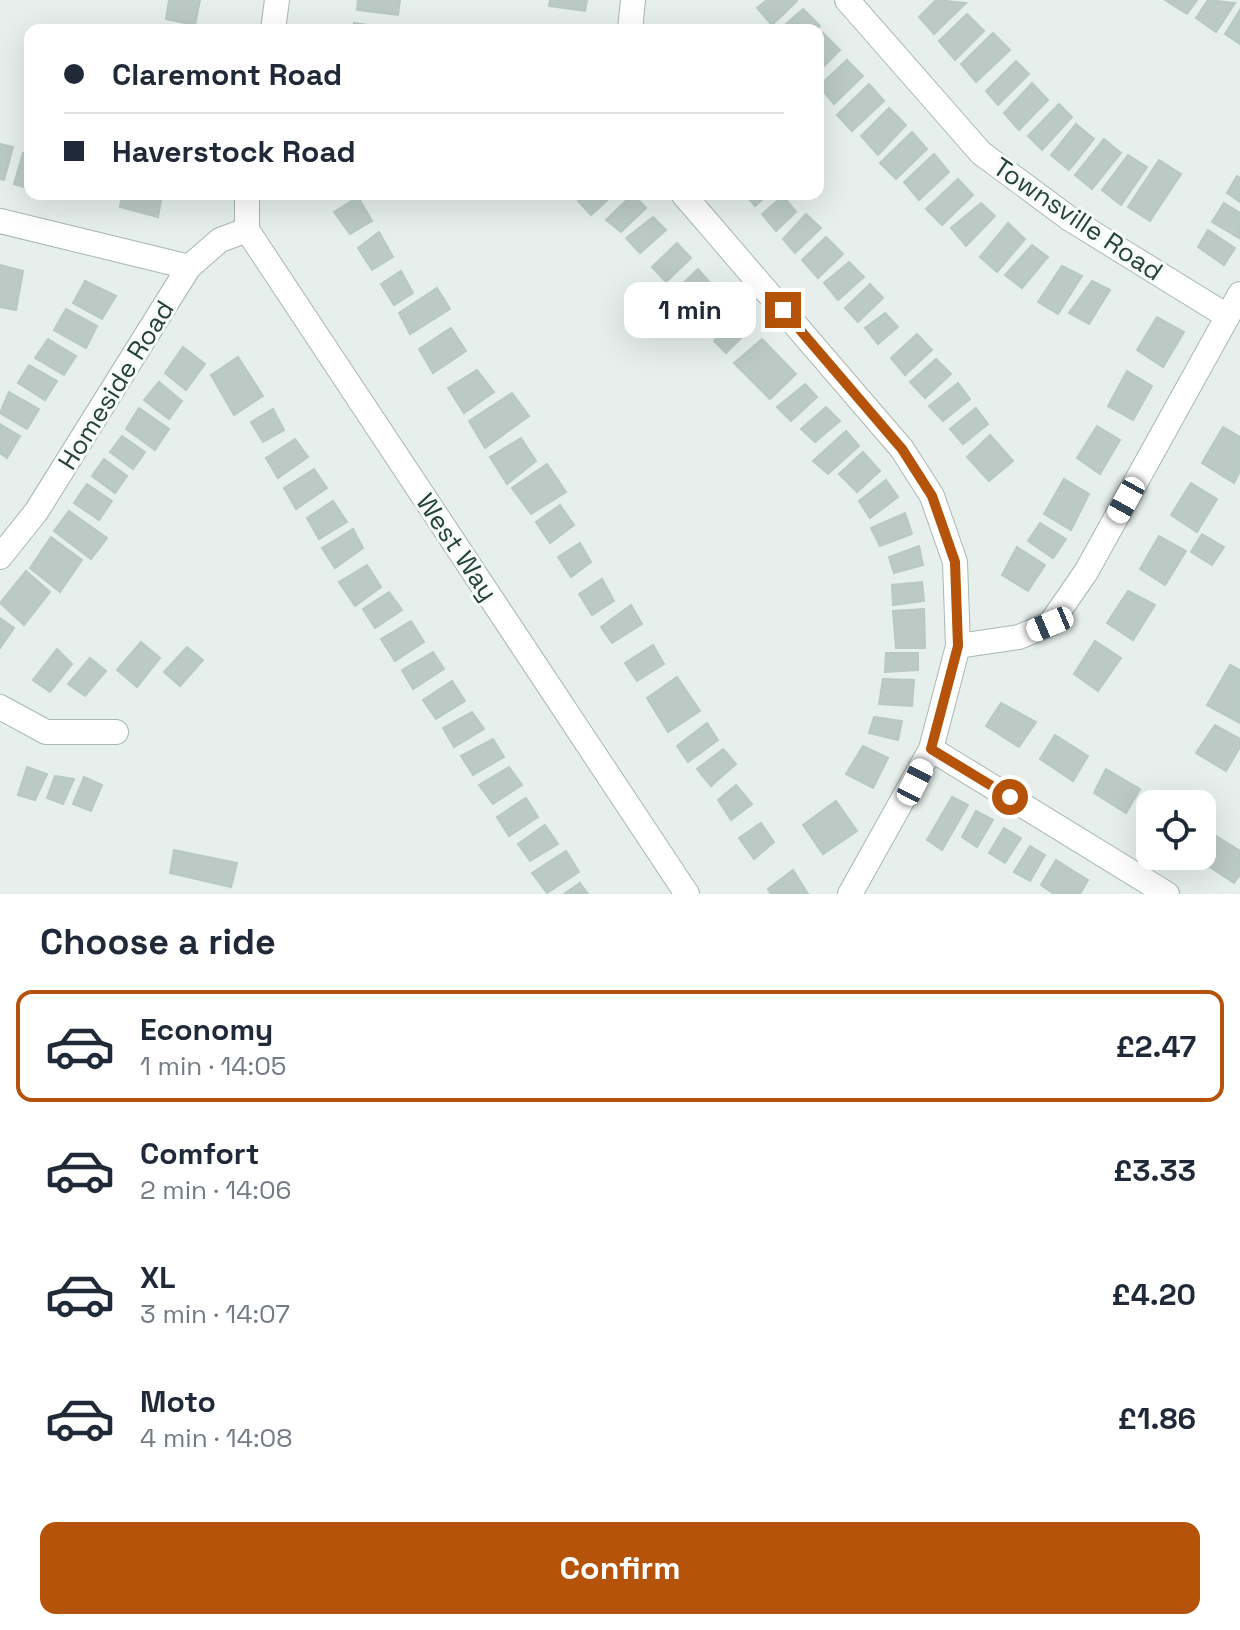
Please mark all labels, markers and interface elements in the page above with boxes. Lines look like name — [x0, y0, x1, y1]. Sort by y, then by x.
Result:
text: Claremont Road — [112, 55, 342, 94]
text: Haverstock Road — [112, 132, 356, 171]
street label: Townsville Road — [987, 150, 1169, 288]
callout: 1 min — [623, 282, 755, 338]
route end — [765, 292, 801, 328]
text: 1 min — [658, 293, 722, 327]
street label: Homeside Road — [50, 294, 182, 476]
car — [1104, 473, 1148, 527]
street label: West Way — [409, 487, 505, 607]
car — [1023, 604, 1077, 644]
car — [893, 755, 937, 809]
route start — [992, 779, 1028, 815]
map controls — [1136, 790, 1216, 870]
button: locate — [1136, 790, 1216, 870]
text: Choose a ride — [40, 919, 276, 965]
icon: car — [44, 1010, 116, 1082]
text: Economy — [140, 1010, 273, 1049]
text: £2.47 — [1116, 1027, 1196, 1066]
text: 1 min · 14:05 — [140, 1049, 286, 1083]
icon: car — [44, 1134, 116, 1206]
text: Comfort — [140, 1134, 259, 1173]
text: £3.33 — [1113, 1151, 1196, 1190]
text: 2 min · 14:06 — [140, 1173, 292, 1207]
icon: car — [44, 1258, 116, 1330]
text: XL — [140, 1258, 176, 1297]
text: £4.20 — [1112, 1275, 1196, 1314]
text: 3 min · 14:07 — [140, 1297, 290, 1331]
icon: car — [44, 1382, 116, 1454]
text: Moto — [140, 1382, 216, 1421]
text: £1.86 — [1118, 1399, 1196, 1438]
text: 4 min · 14:08 — [140, 1421, 292, 1455]
button: Confirm — [40, 1522, 1200, 1614]

